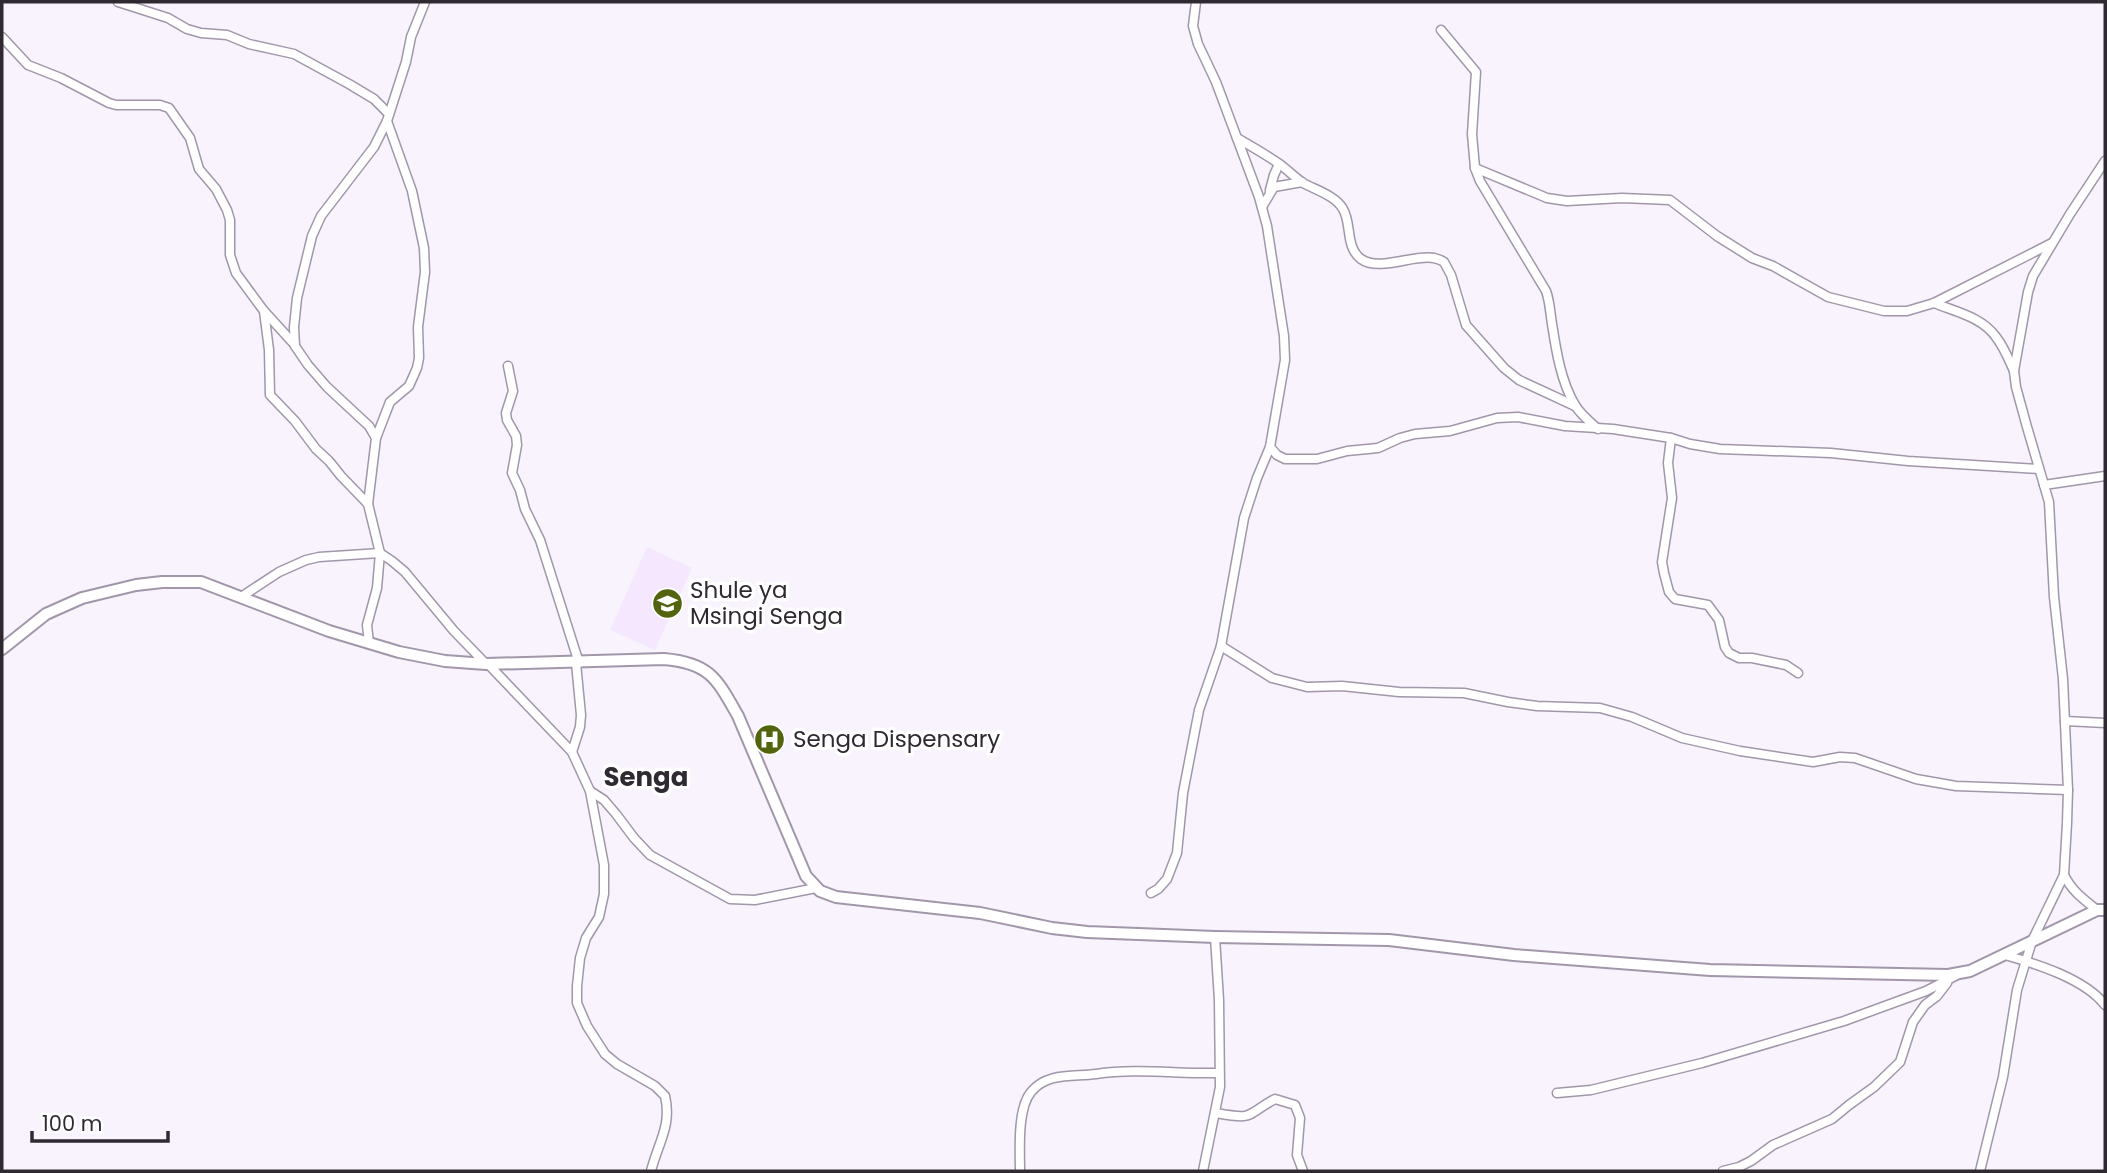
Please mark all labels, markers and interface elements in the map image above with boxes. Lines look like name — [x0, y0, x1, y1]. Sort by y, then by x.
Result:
place label: Shule ya Msingi Senga — [690, 574, 843, 632]
school or university icon: Shule ya Msingi Senga — [650, 586, 684, 620]
hospital icon: Senga Dispensary — [753, 722, 787, 756]
place label: Senga Dispensary — [793, 723, 1000, 755]
district label: Senga — [604, 759, 688, 795]
scale bar — [32, 1100, 168, 1144]
text: 100 m — [42, 1109, 102, 1138]

